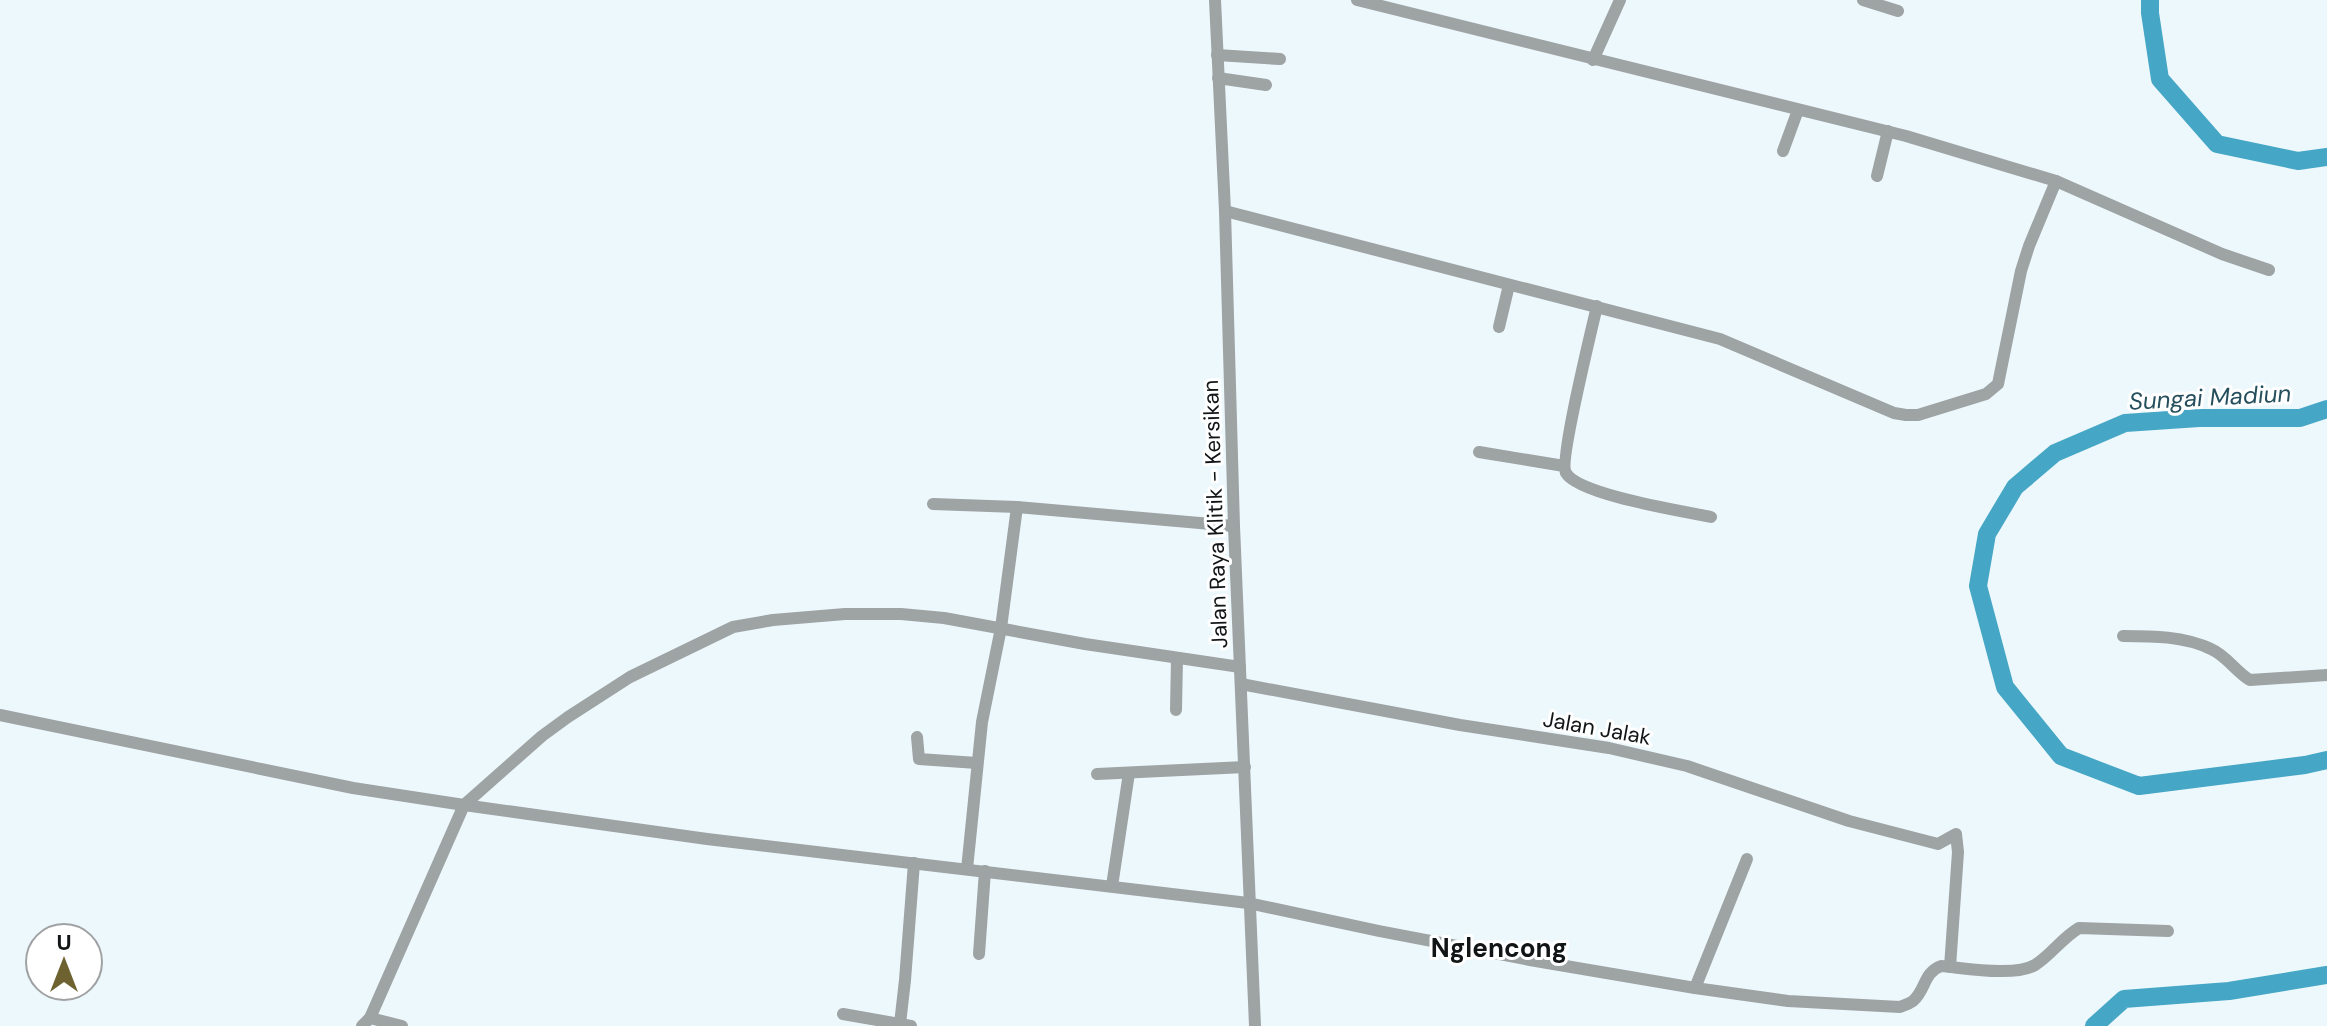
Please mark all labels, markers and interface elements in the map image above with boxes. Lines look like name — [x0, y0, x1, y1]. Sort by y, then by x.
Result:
water label: Sungai Madiun — [2128, 377, 2292, 417]
street label: Jalan Raya Klitik - Kersikan — [1196, 379, 1234, 649]
street label: Jalan Jalak — [1541, 704, 1653, 752]
north arrow — [24, 922, 104, 1002]
text: U — [56, 928, 72, 957]
district label: Nglencong — [1431, 931, 1567, 965]

